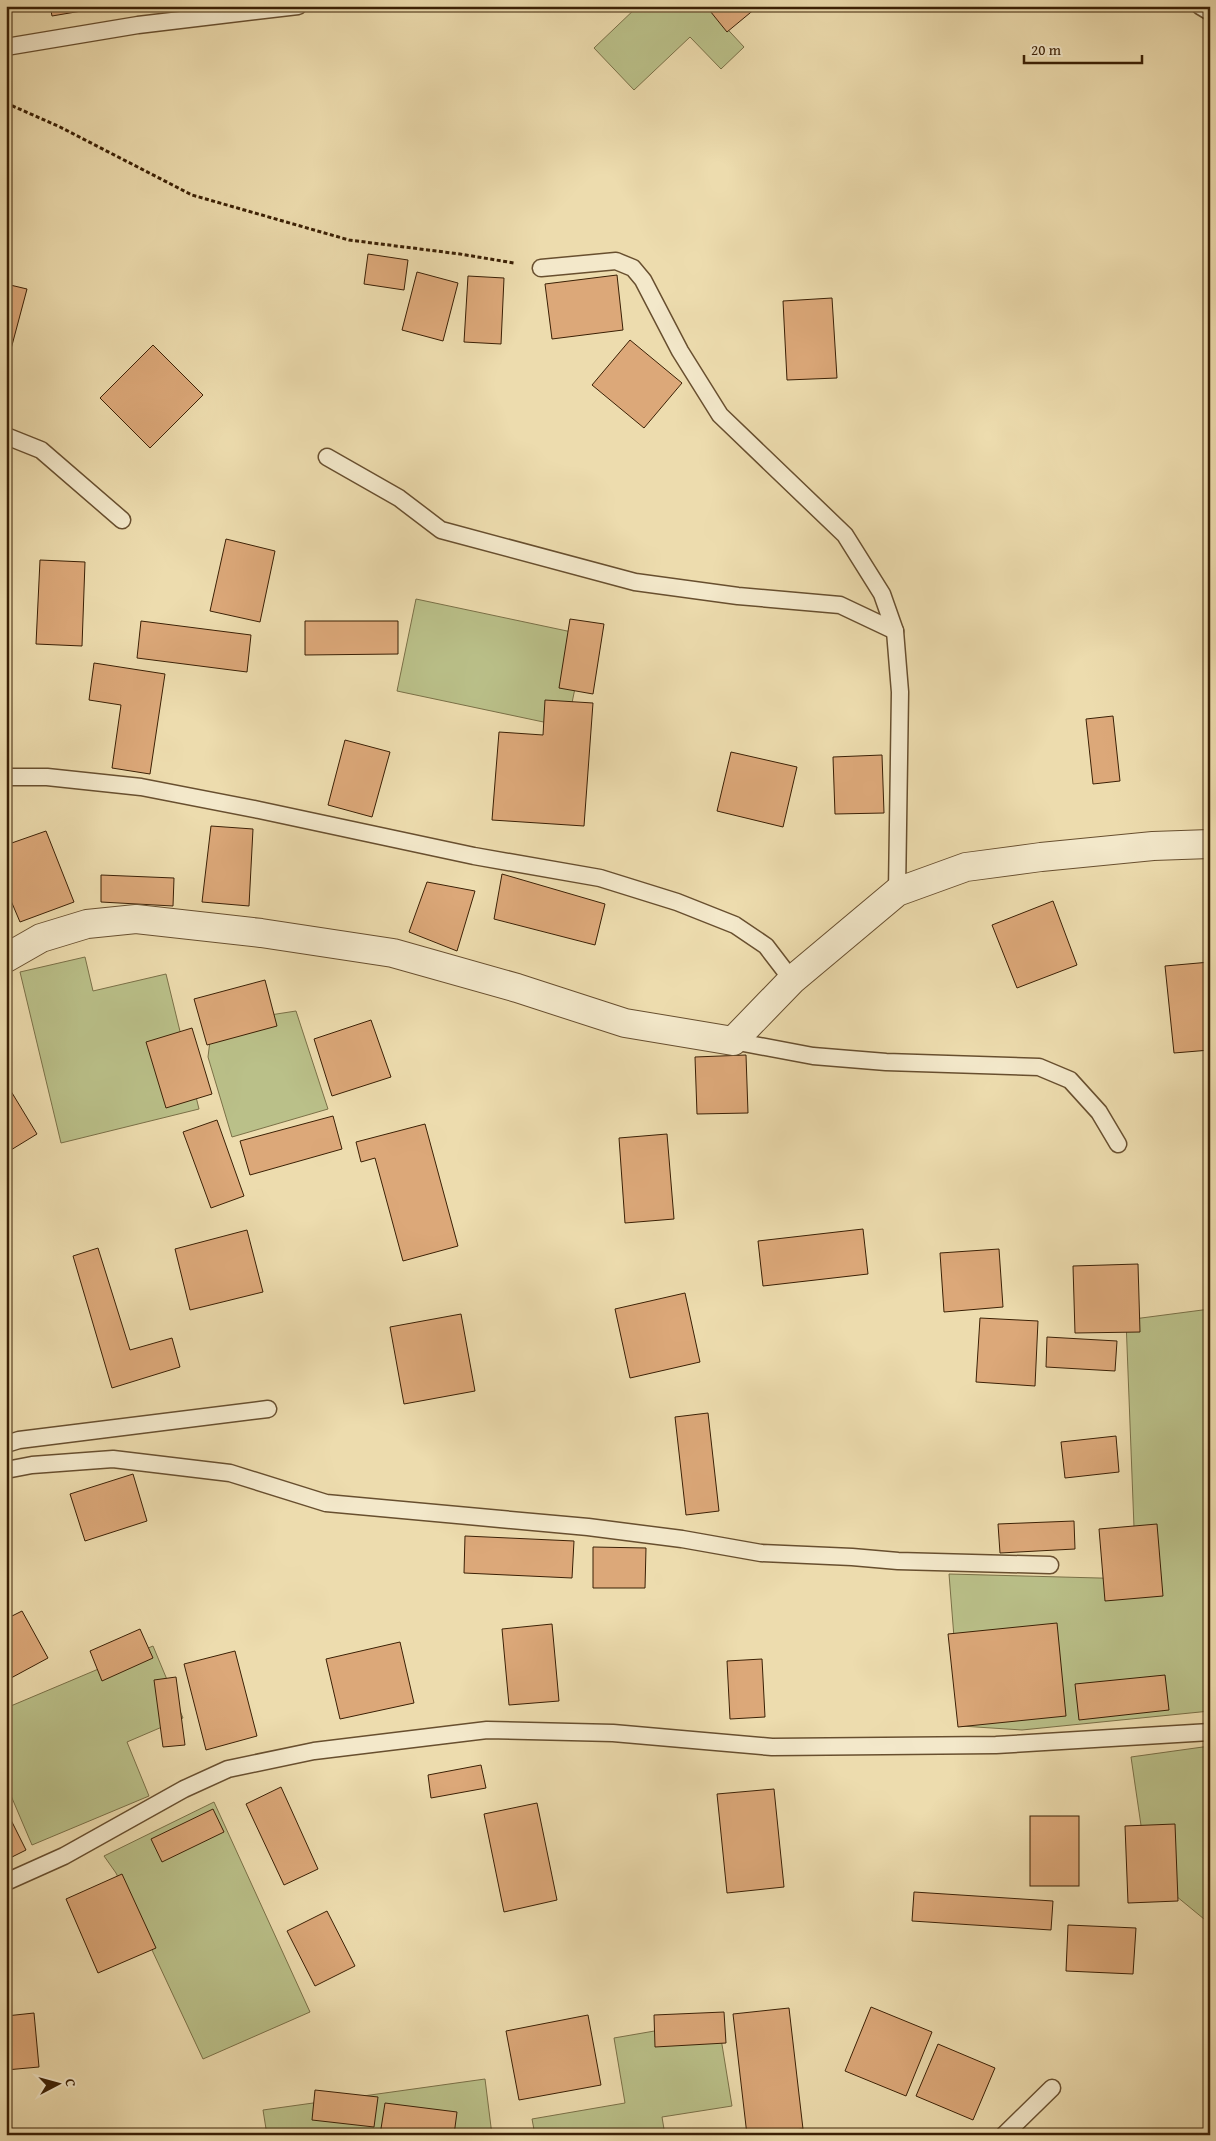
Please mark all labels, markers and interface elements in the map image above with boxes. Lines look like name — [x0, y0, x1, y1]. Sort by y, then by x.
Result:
scale bar — [1024, 32, 1141, 64]
text: 20 m — [1031, 39, 1062, 60]
north arrow — [32, 2058, 82, 2108]
text: С — [61, 2078, 81, 2088]

